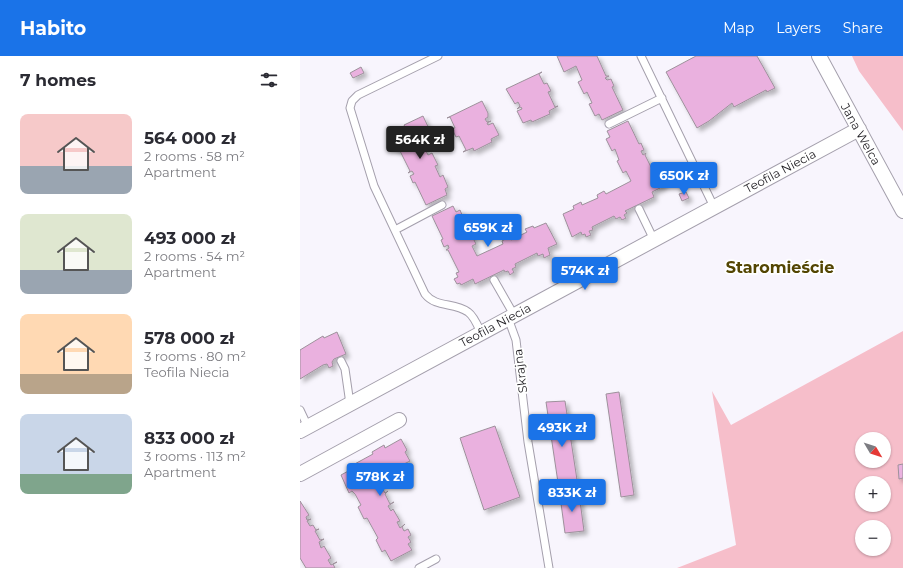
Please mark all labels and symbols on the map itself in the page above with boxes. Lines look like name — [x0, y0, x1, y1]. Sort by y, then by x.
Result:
street label: Jana Welca — [837, 100, 884, 168]
pin: 564K zł — [383, 126, 457, 160]
street label: Teofila Niecia — [742, 146, 818, 196]
pin: 650K zł — [647, 162, 721, 196]
pin: 659K zł — [451, 214, 525, 248]
pin: 574K zł — [548, 257, 622, 291]
district label: Staromieście — [726, 258, 834, 277]
street label: Teofila Niecia — [457, 300, 533, 350]
street label: Skrajna — [510, 348, 530, 394]
pin: 493K zł — [525, 414, 599, 448]
north arrow — [855, 432, 891, 468]
pin: 578K zł — [343, 463, 417, 497]
pin: 833K zł — [535, 479, 609, 513]

